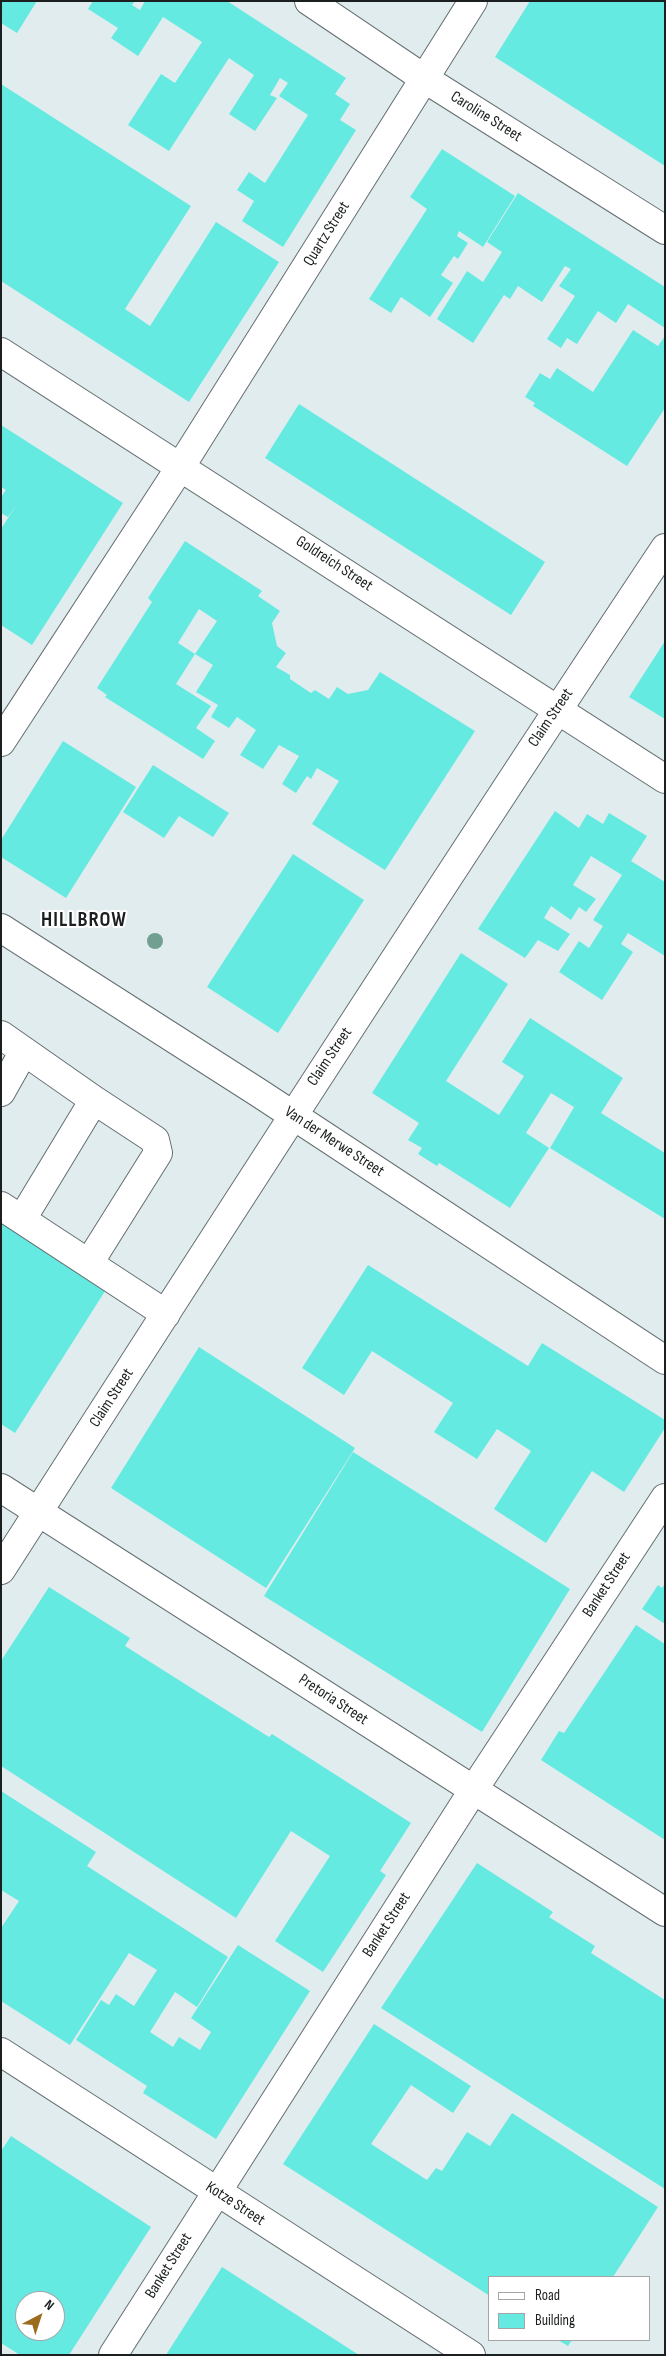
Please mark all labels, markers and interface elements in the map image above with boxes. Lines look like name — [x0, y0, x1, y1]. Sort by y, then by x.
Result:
street label: Caroline Street — [447, 88, 525, 146]
street label: Quartz Street — [300, 198, 354, 270]
street label: Goldreich Street — [292, 532, 376, 596]
street label: Claim Street — [524, 685, 578, 751]
district label: HILLBROW — [40, 908, 128, 934]
street label: Claim Street — [303, 1024, 357, 1090]
street label: Van der Merwe Street — [281, 1103, 387, 1181]
street label: Claim Street — [86, 1365, 138, 1431]
street label: Banket Street — [579, 1549, 635, 1621]
street label: Pretoria Street — [295, 1670, 371, 1730]
street label: Banket Street — [359, 1889, 415, 1961]
street label: Kotze Street — [202, 2178, 268, 2230]
street label: Banket Street — [141, 2230, 197, 2302]
legend — [488, 2276, 651, 2341]
text: Road — [535, 2286, 560, 2305]
north arrow — [15, 2291, 65, 2341]
text: N — [41, 2296, 58, 2314]
text: Building — [535, 2311, 575, 2330]

